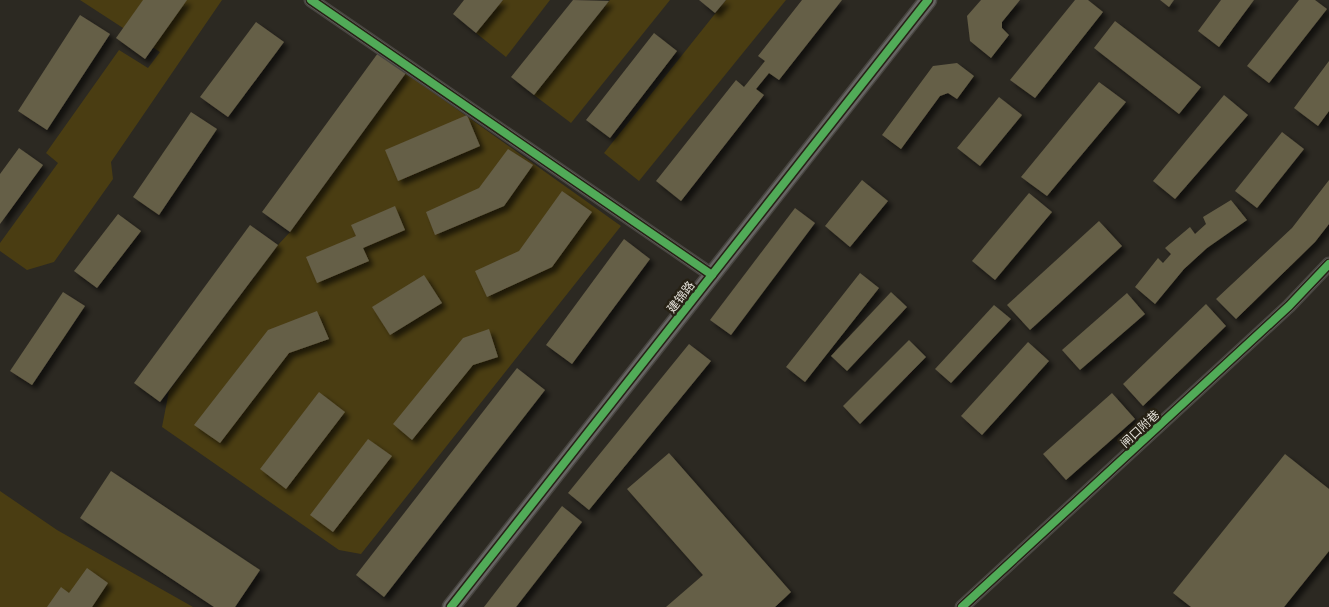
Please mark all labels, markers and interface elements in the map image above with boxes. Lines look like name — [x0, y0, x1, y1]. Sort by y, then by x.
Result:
street label: 建锦路 — [664, 279, 698, 315]
street label: 闸口附巷 — [1118, 408, 1162, 450]

